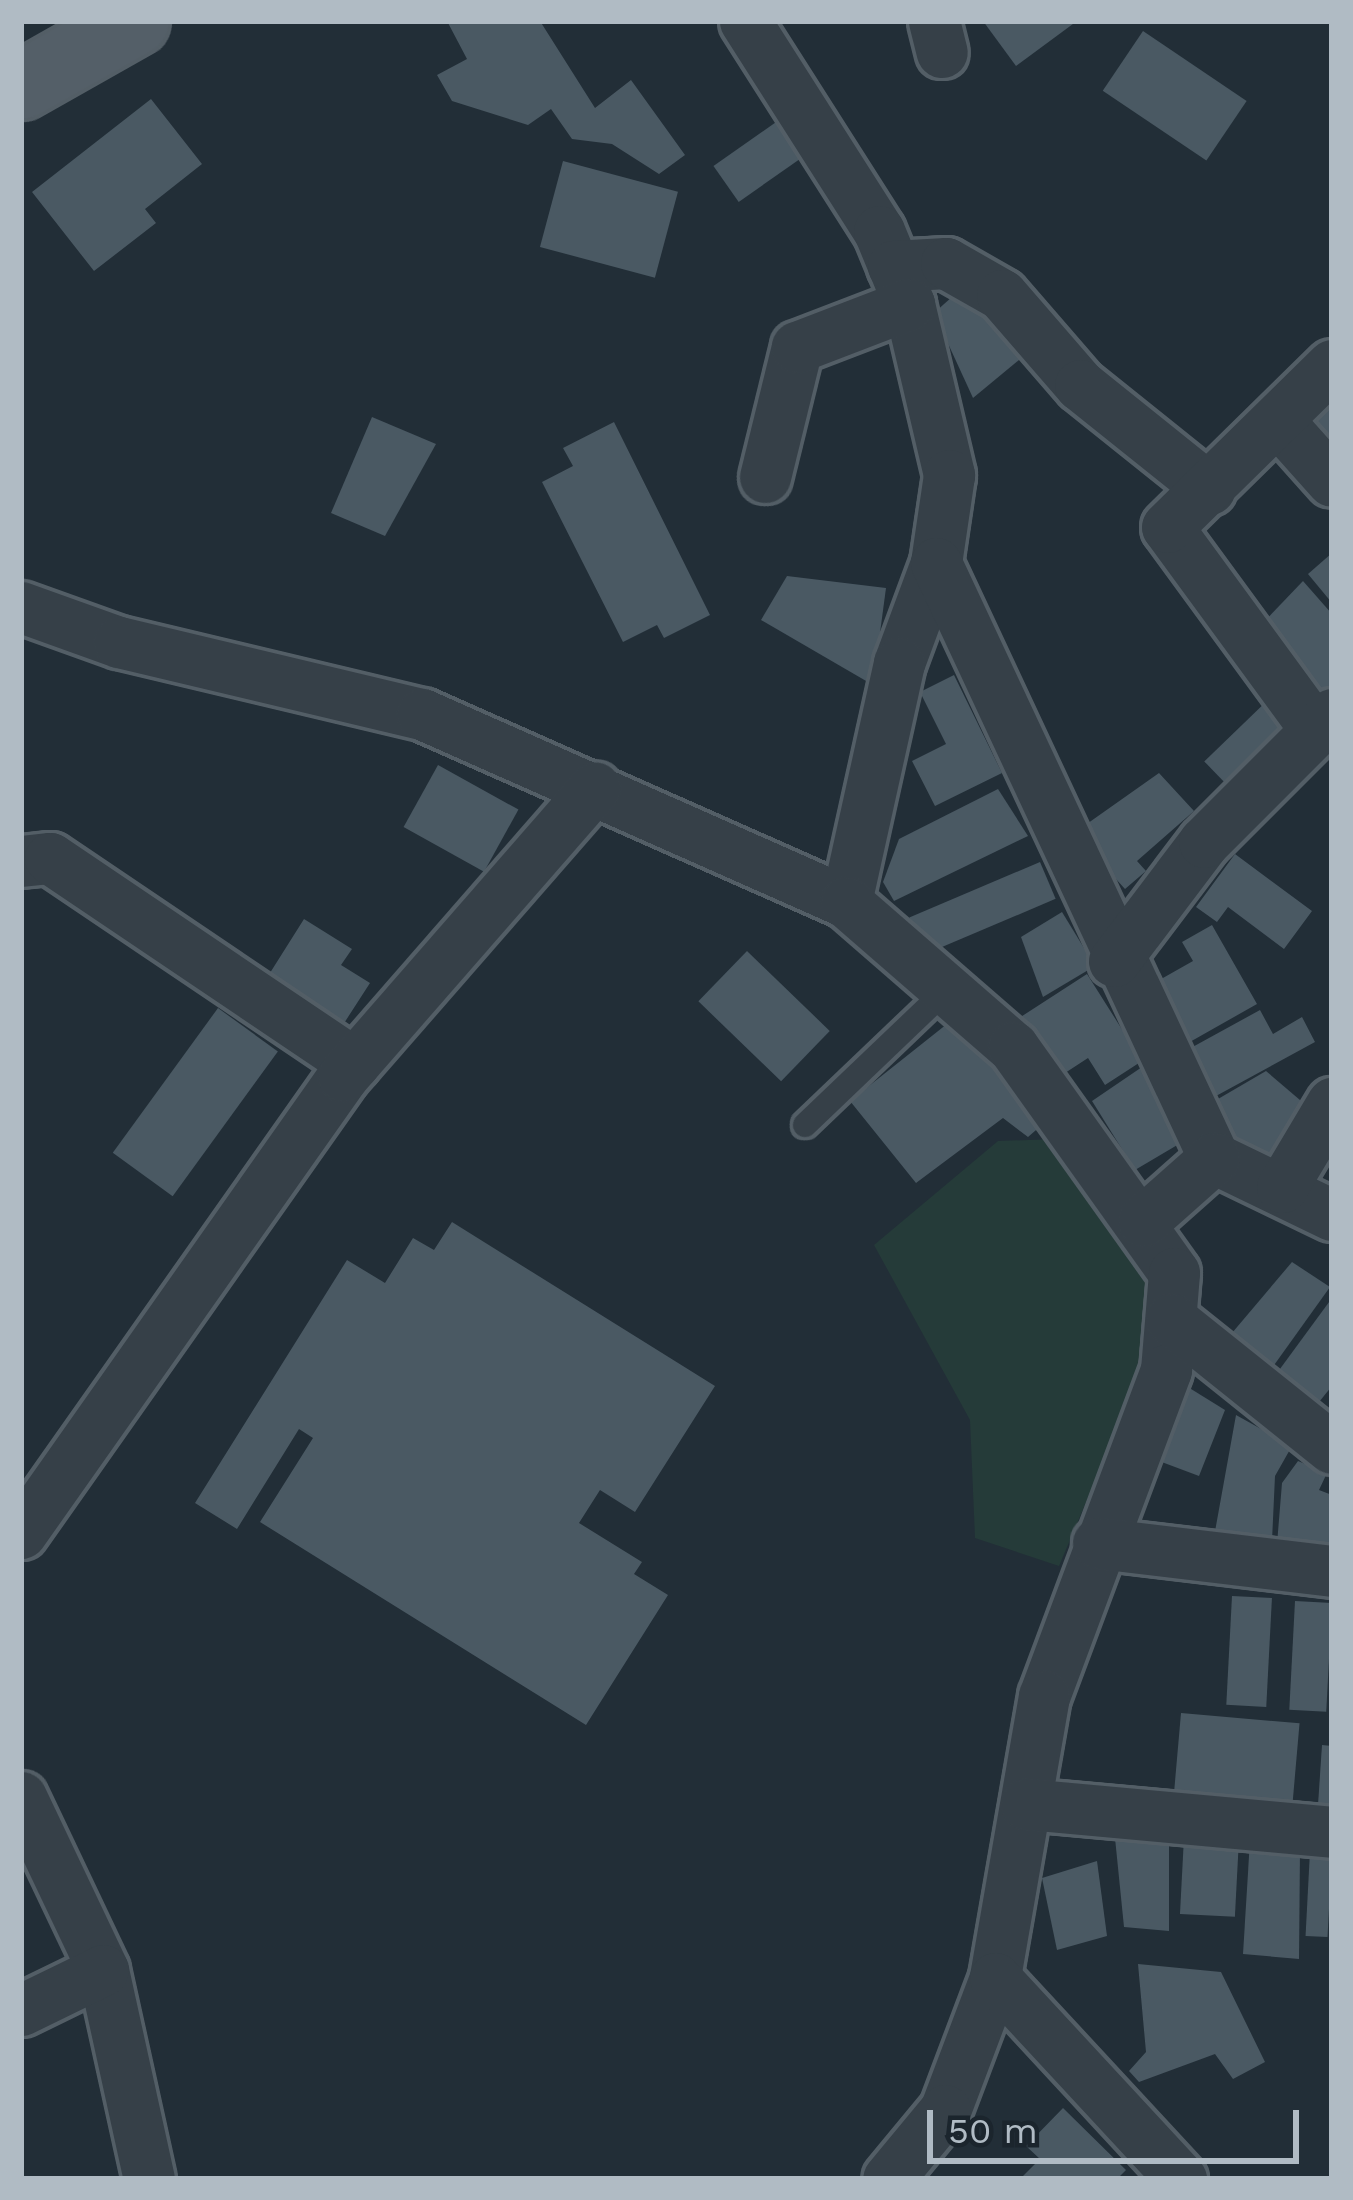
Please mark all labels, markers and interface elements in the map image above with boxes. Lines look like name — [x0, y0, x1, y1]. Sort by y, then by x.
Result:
scale bar — [933, 2086, 1305, 2160]
text: 50 m — [948, 2110, 1038, 2152]

